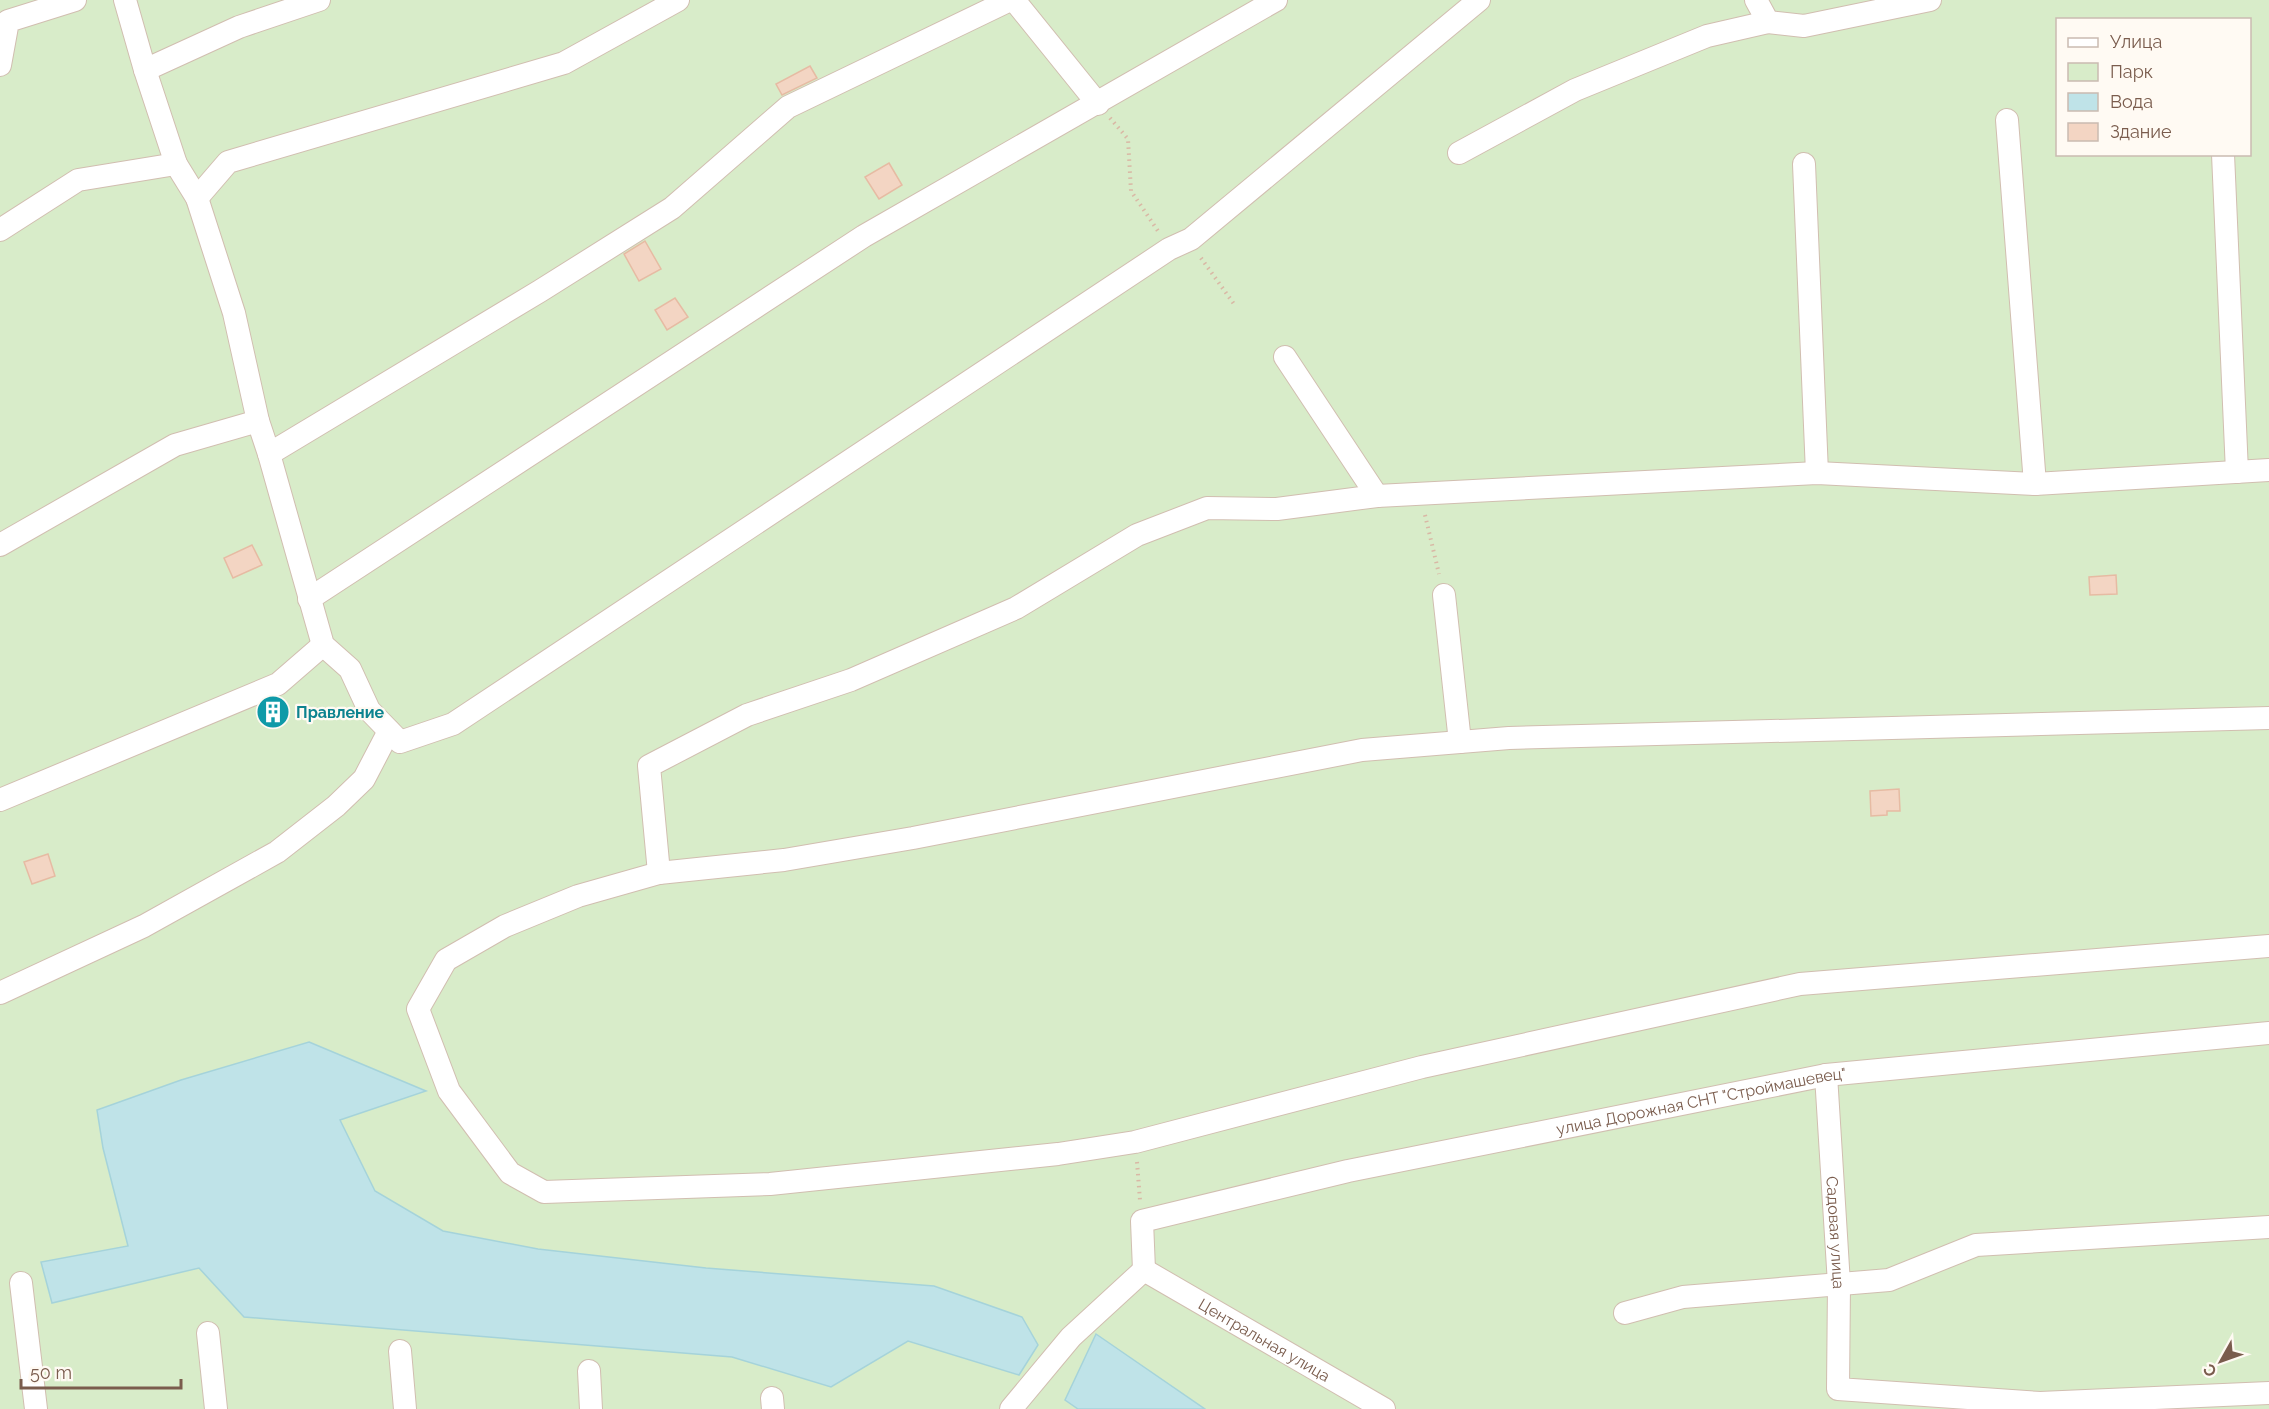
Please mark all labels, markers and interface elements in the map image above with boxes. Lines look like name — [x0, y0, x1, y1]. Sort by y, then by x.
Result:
legend — [2056, 18, 2251, 156]
text: Улица — [2110, 31, 2162, 52]
text: Парк — [2110, 61, 2153, 82]
text: Вода — [2110, 91, 2153, 112]
text: Здание — [2110, 121, 2172, 142]
building icon: Правление — [255, 694, 291, 730]
place label: Правление — [296, 703, 385, 722]
street label: улица Дорожная СНТ "Строймашевец" — [1555, 1064, 1847, 1138]
street label: Садовая улица — [1823, 1176, 1849, 1289]
street label: Центральная улица — [1195, 1294, 1334, 1385]
north arrow — [2191, 1331, 2251, 1391]
scale bar — [21, 1352, 182, 1390]
text: С — [2199, 1360, 2221, 1381]
text: 50 m — [30, 1362, 72, 1383]

